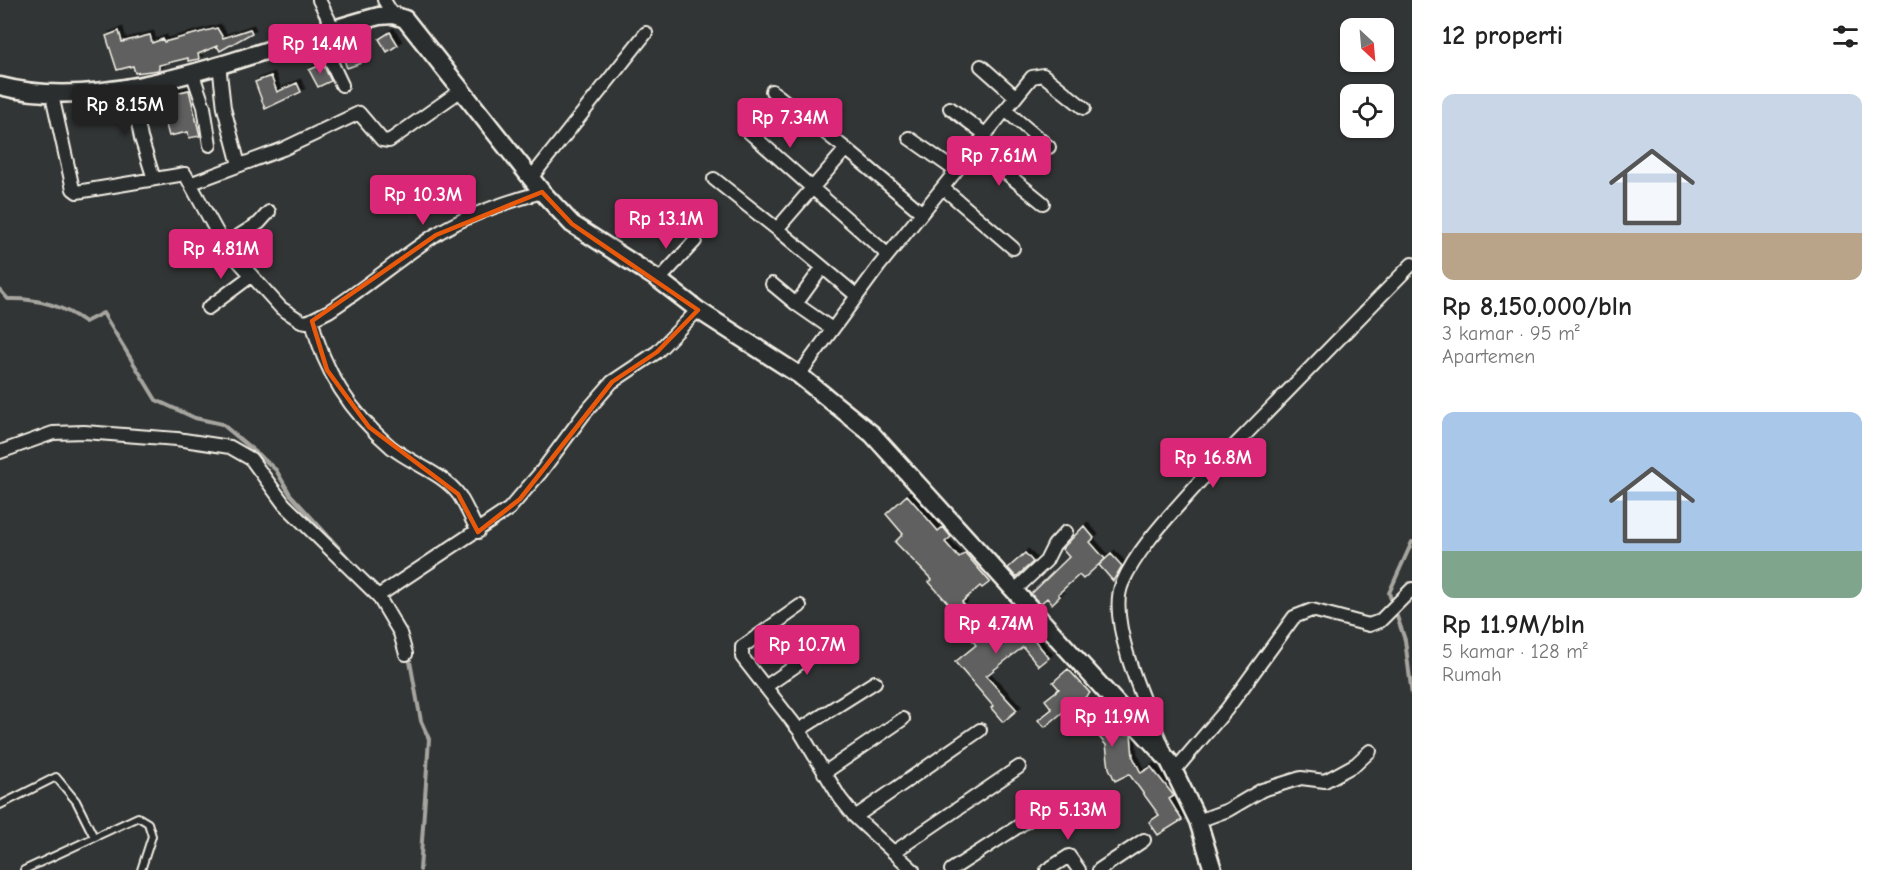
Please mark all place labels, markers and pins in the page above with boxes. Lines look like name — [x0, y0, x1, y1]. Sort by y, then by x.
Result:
pin: Rp 14.4M — [258, 24, 382, 75]
pin: Rp 8.15M — [63, 85, 187, 136]
pin: Rp 7.34M — [728, 98, 852, 149]
pin: Rp 7.61M — [937, 136, 1061, 187]
pin: Rp 10.3M — [361, 175, 485, 226]
pin: Rp 13.1M — [604, 199, 728, 250]
pin: Rp 4.81M — [159, 229, 283, 280]
pin: Rp 16.8M — [1151, 438, 1275, 489]
pin: Rp 4.74M — [934, 604, 1058, 655]
pin: Rp 10.7M — [745, 625, 869, 676]
pin: Rp 11.9M — [1050, 697, 1174, 748]
pin: Rp 5.13M — [1006, 790, 1130, 841]

